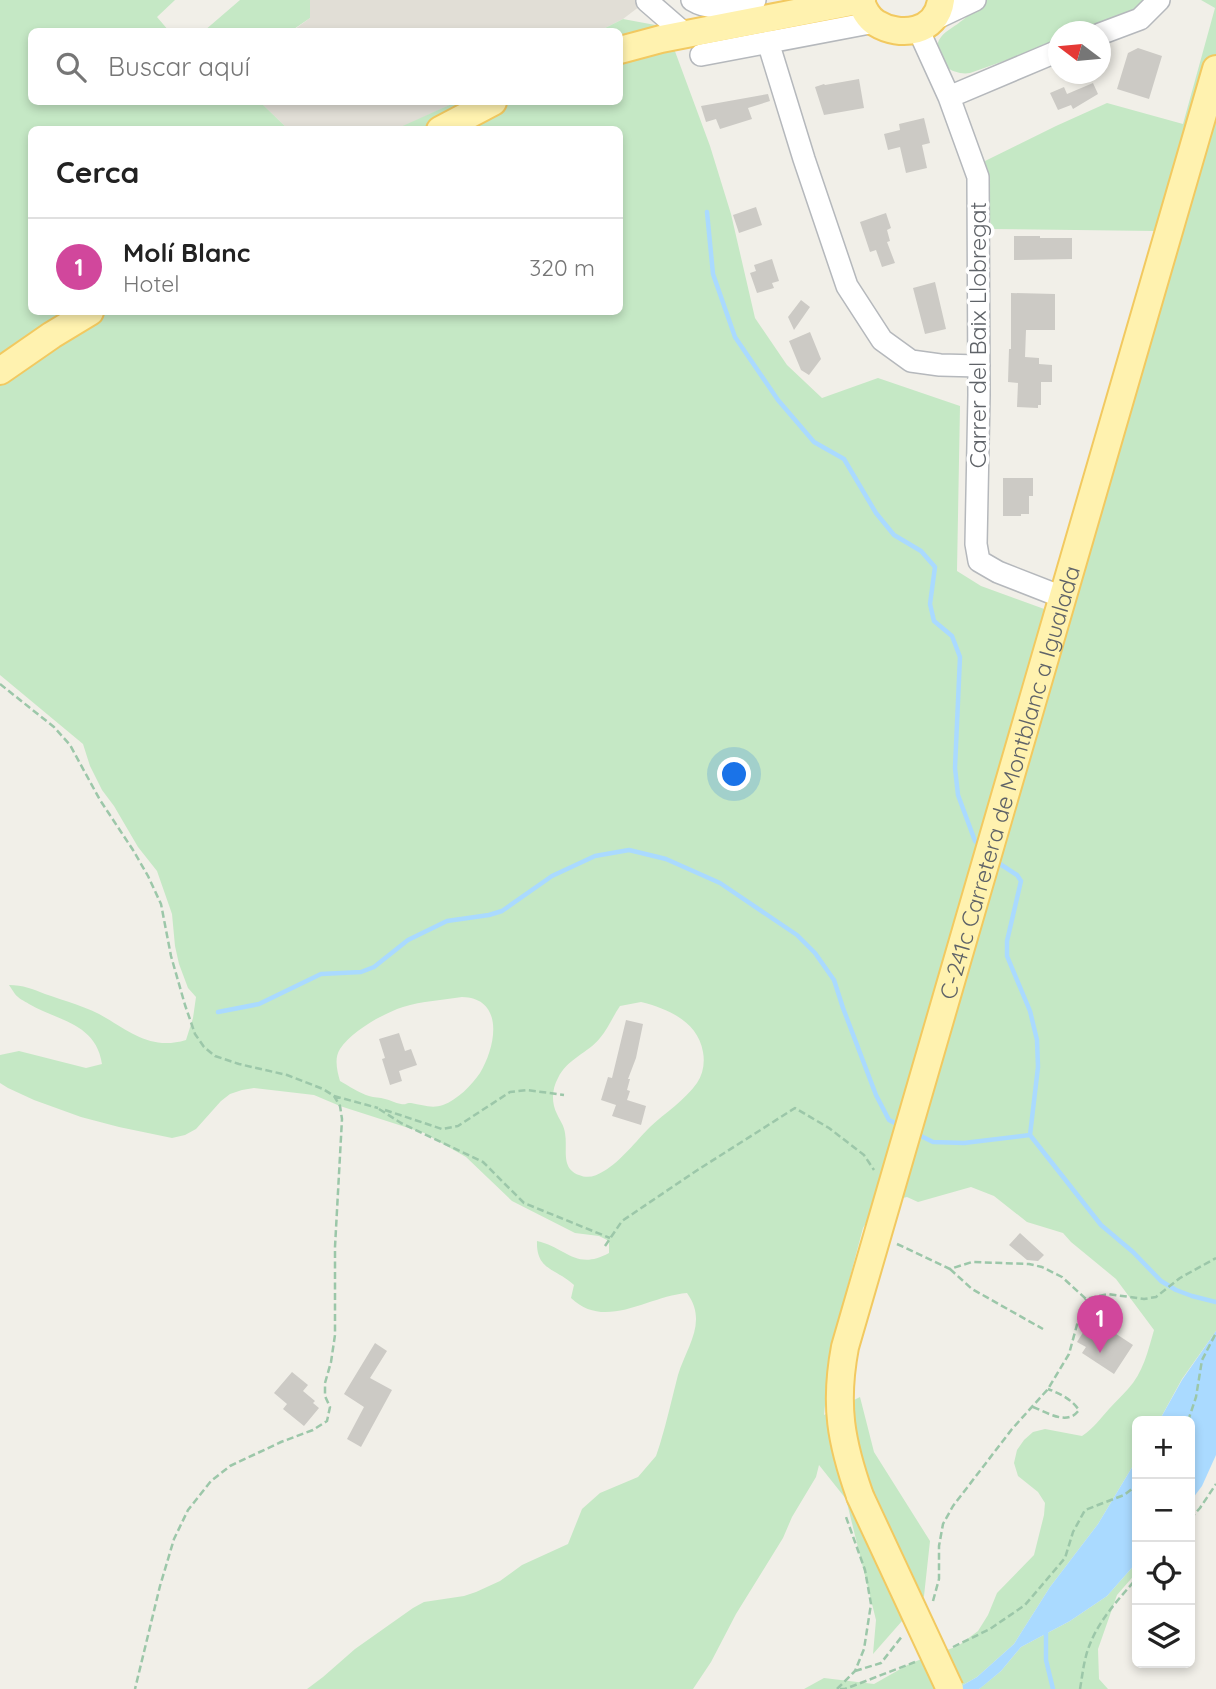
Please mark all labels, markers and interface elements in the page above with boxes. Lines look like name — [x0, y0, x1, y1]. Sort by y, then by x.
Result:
north arrow — [1048, 21, 1111, 84]
search box — [28, 28, 623, 105]
icon: search — [52, 48, 90, 86]
text: Buscar aquí — [108, 50, 250, 83]
text: Cerca — [56, 153, 139, 191]
street label: Carrer del Baix Llobregat — [963, 202, 992, 468]
text: Molí Blanc — [123, 236, 250, 269]
text: 1 — [75, 253, 83, 282]
text: 320 m — [529, 253, 595, 282]
text: Hotel — [123, 269, 179, 298]
street label: C-241c Carretera de Montblanc a Igualada — [932, 562, 1086, 1002]
your location — [717, 757, 751, 791]
pin: 1 — [1077, 1295, 1123, 1353]
map controls — [1132, 1416, 1195, 1668]
button: + — [1132, 1416, 1195, 1479]
button: − — [1132, 1479, 1195, 1542]
button: locate — [1132, 1542, 1195, 1605]
button: layers — [1132, 1605, 1195, 1668]

